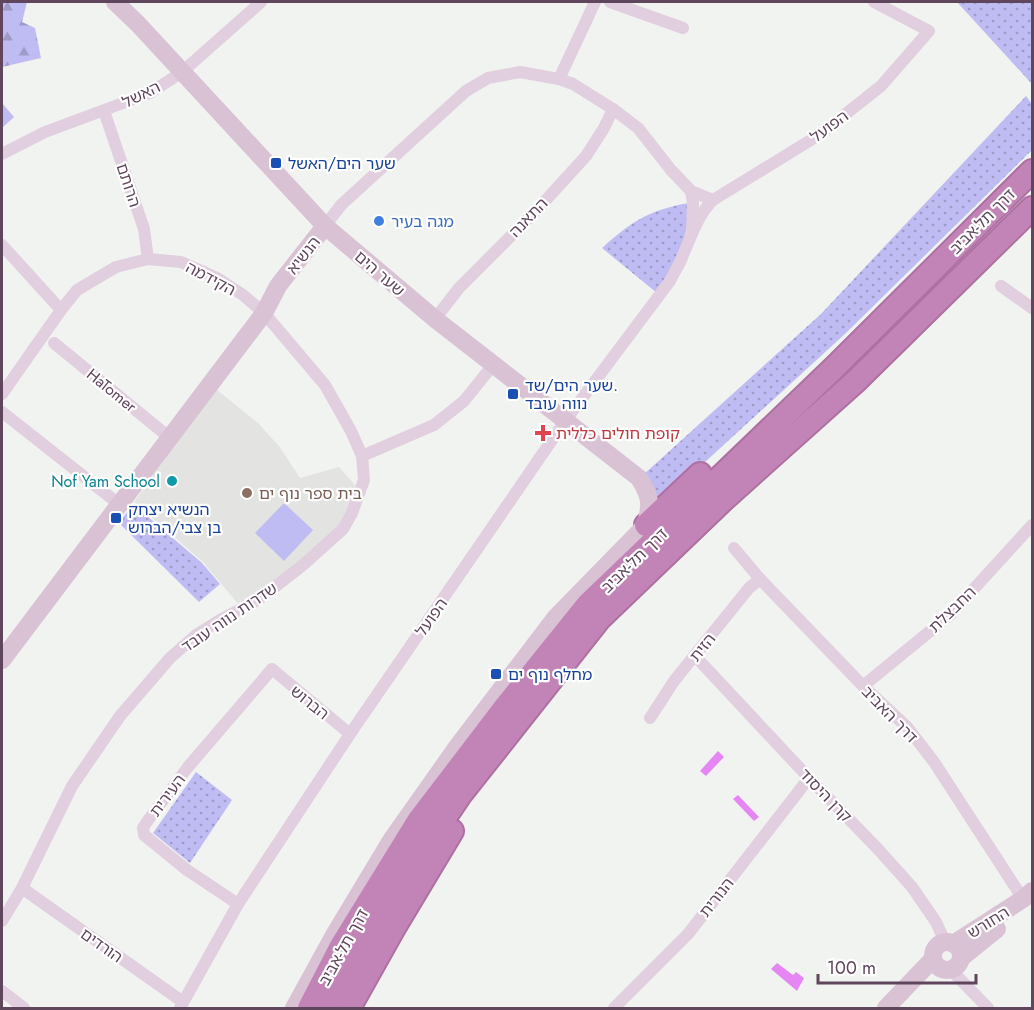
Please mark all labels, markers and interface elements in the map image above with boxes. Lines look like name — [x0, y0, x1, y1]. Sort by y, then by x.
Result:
street label: האשל — [118, 75, 164, 114]
street label: הפועל — [805, 105, 853, 148]
place label: שער הים/האשל — [288, 152, 396, 175]
marker: שער הים/האשל — [269, 156, 283, 170]
street label: הרותם — [111, 160, 146, 210]
street label: דרך תל-אביב — [944, 183, 1021, 259]
street label: התאנה — [504, 192, 553, 242]
place label: מגה בעיר — [391, 210, 454, 233]
marker: מגה בעיר — [372, 214, 386, 228]
street label: הנשיא — [281, 231, 326, 279]
street label: שער הים — [350, 245, 410, 302]
street label: הקידמה — [182, 256, 240, 301]
street label: HaTomer — [82, 363, 142, 418]
place label: שער הים/שד. נווה עובד — [525, 374, 618, 415]
marker: שער הים/שד. נווה עובד — [506, 387, 520, 401]
place label: קופת חולים כללית — [556, 422, 680, 445]
marker: קופת חולים כללית — [534, 424, 552, 442]
place label: Nof Yam School — [51, 470, 160, 493]
marker: Nof Yam School — [165, 474, 179, 488]
place label: בית ספר נוף ים — [259, 482, 362, 505]
marker: בית ספר נוף ים — [240, 486, 254, 500]
place label: הנשיא יצחק בן צבי/הברוש — [128, 498, 221, 539]
marker: הנשיא יצחק בן צבי/הברוש — [109, 511, 123, 525]
street label: דרך תל-אביב — [596, 523, 673, 598]
street label: שדרות נווה עובד — [177, 577, 282, 658]
street label: החבצלת — [924, 581, 981, 638]
street label: הפועל — [410, 593, 453, 641]
street label: הזית — [684, 628, 721, 666]
place label: מחלף נוף ים — [508, 663, 592, 686]
marker: מחלף נוף ים — [489, 667, 503, 681]
street label: הברוש — [285, 680, 334, 725]
street label: דרך האביב — [856, 681, 923, 748]
street label: קרן היסוד — [794, 763, 857, 827]
street label: העירית — [144, 769, 191, 821]
street label: הנורית — [694, 873, 739, 922]
street label: החורש — [963, 901, 1014, 944]
street label: דרך תל-אביב — [313, 904, 374, 990]
street label: הורדים — [76, 923, 128, 968]
scale bar — [818, 947, 976, 985]
text: 100 m — [827, 955, 876, 981]

